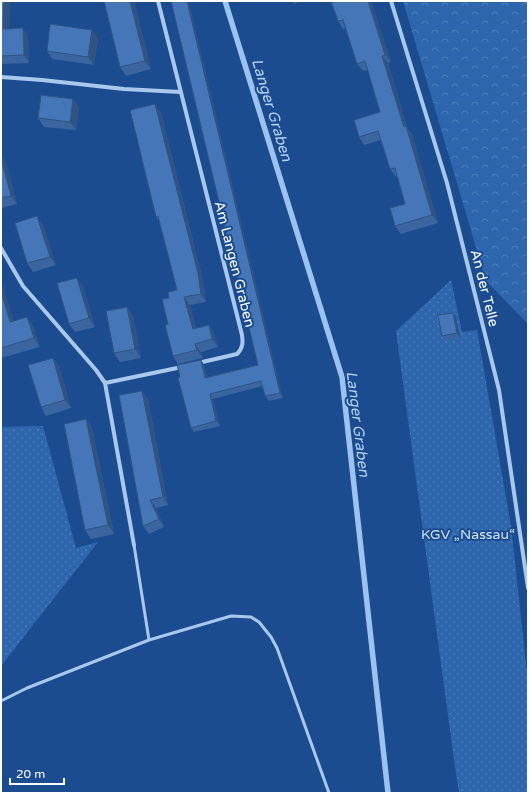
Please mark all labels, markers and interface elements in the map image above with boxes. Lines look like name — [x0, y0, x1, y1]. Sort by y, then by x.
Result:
water label: Langer Graben — [248, 56, 296, 164]
street label: Am Langen Graben — [211, 199, 258, 329]
street label: An der Telle — [467, 248, 502, 328]
water label: Langer Graben — [343, 370, 374, 479]
park label: KGV „Nassau“ — [421, 526, 515, 543]
scale bar — [10, 760, 64, 786]
text: 20 m — [16, 767, 45, 781]

